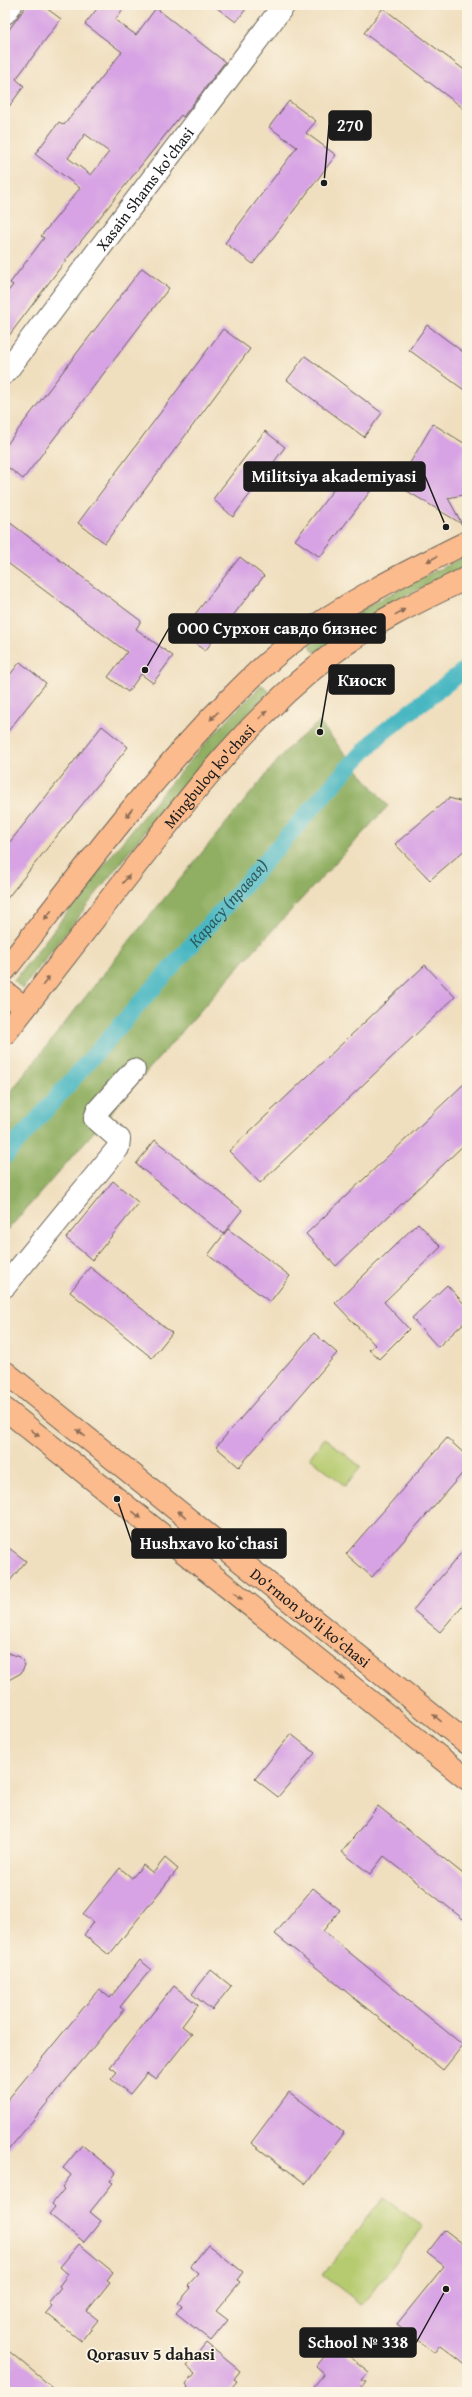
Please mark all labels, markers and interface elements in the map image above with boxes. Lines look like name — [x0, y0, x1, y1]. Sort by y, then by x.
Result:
callout: 270 — [329, 111, 371, 140]
text: 270 — [337, 112, 363, 137]
street label: Xasain Shams ko'chasi — [90, 121, 200, 256]
callout: Militsiya akademiyasi — [244, 462, 425, 491]
text: Militsiya akademiyasi — [251, 463, 417, 488]
one-way arrow — [426, 556, 438, 563]
one-way arrow — [394, 609, 406, 616]
callout: ООО Сурхон савдо бизнес — [169, 614, 385, 643]
text: ООО Сурхон савдо бизнес — [177, 615, 377, 640]
callout: Киоск — [329, 665, 394, 694]
text: Киоск — [338, 667, 387, 692]
one-way arrow — [258, 710, 268, 720]
one-way arrow — [210, 711, 219, 720]
street label: Mingbuloq ko'chasi — [157, 718, 261, 833]
one-way arrow — [124, 808, 133, 819]
water label: Карасу (правая) — [182, 854, 273, 952]
one-way arrow — [121, 873, 130, 884]
one-way arrow — [44, 910, 52, 921]
one-way arrow — [42, 976, 50, 987]
one-way arrow — [75, 1428, 86, 1437]
one-way arrow — [30, 1429, 41, 1438]
one-way arrow — [131, 1510, 142, 1519]
one-way arrow — [177, 1510, 188, 1519]
callout: Hushxavo koʻchasi — [132, 1529, 286, 1558]
text: Hushxavo koʻchasi — [140, 1530, 278, 1555]
street label: Do‘rmon yo‘li ko‘chasi — [245, 1562, 376, 1674]
one-way arrow — [233, 1592, 244, 1600]
one-way arrow — [334, 1673, 345, 1682]
one-way arrow — [431, 1714, 442, 1723]
callout: School № 338 — [300, 2328, 416, 2357]
text: School № 338 — [308, 2329, 408, 2354]
district label: Qorasuv 5 dahasi — [87, 2341, 215, 2366]

